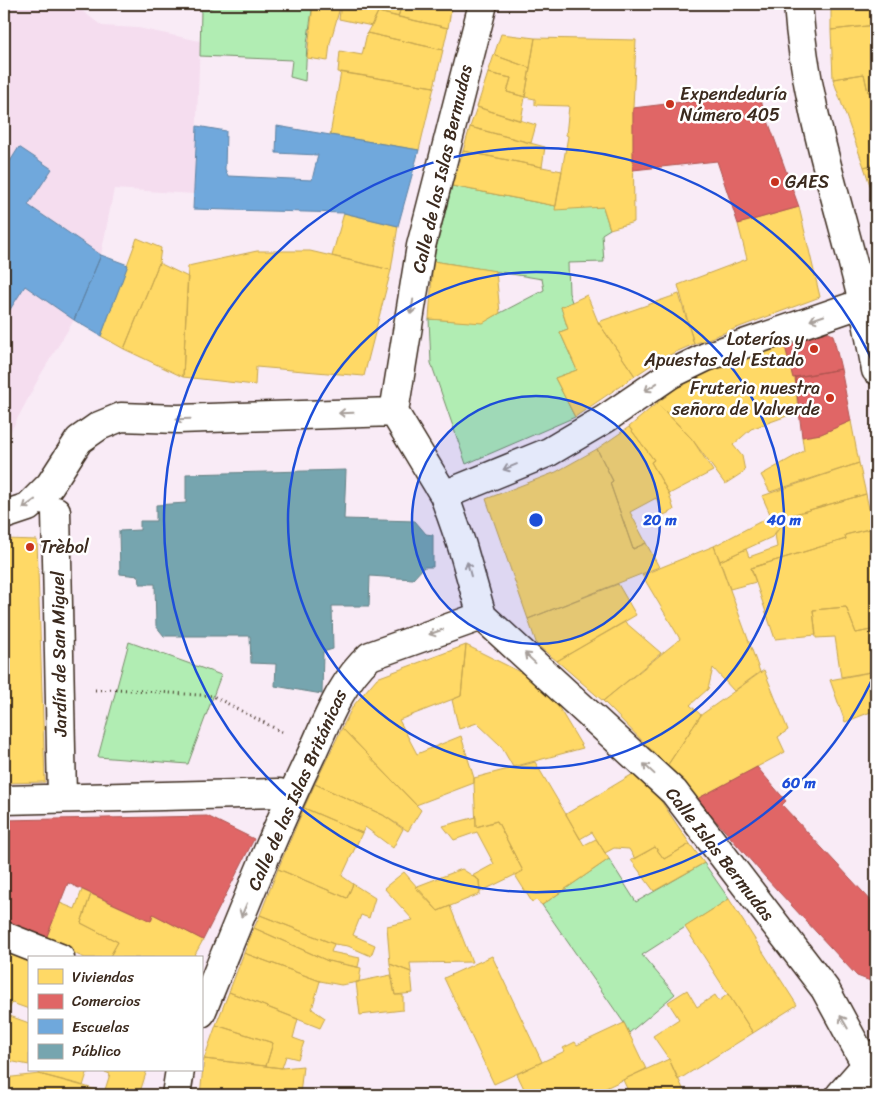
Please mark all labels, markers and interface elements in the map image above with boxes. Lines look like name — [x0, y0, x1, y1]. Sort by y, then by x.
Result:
street label: Calle de las Islas Bermudas — [402, 61, 482, 276]
place label: Expendeduría Número 405 — [680, 78, 787, 131]
marker: Expendeduría Número 405 — [664, 98, 676, 110]
place label: GAES — [785, 166, 829, 198]
marker: GAES — [769, 176, 781, 188]
one-way arrow — [407, 298, 417, 314]
one-way arrow — [809, 314, 825, 324]
place label: Loterías y Apuestas del Estado — [643, 323, 805, 376]
marker: Loterías y Apuestas del Estado — [808, 343, 820, 355]
place label: Fruteria nuestra señora de Valverde — [671, 372, 820, 425]
one-way arrow — [644, 382, 658, 392]
marker: Fruteria nuestra señora de Valverde — [824, 392, 836, 404]
one-way arrow — [338, 408, 354, 418]
one-way arrow — [176, 414, 192, 424]
one-way arrow — [503, 463, 518, 472]
one-way arrow — [22, 499, 36, 509]
text: 20 m — [642, 507, 677, 533]
text: 40 m — [766, 507, 802, 533]
centre of rings — [527, 511, 545, 529]
place label: Trèbol — [40, 531, 90, 563]
marker: Trèbol — [24, 541, 36, 553]
one-way arrow — [463, 561, 473, 577]
street label: Jardín de San Miguel — [42, 570, 76, 738]
one-way arrow — [428, 628, 444, 637]
one-way arrow — [524, 652, 537, 664]
street label: Calle de las Islas Británicas — [238, 683, 356, 896]
one-way arrow — [643, 763, 655, 775]
text: 60 m — [781, 770, 816, 796]
street label: Calle Islas Bermudas — [657, 780, 783, 929]
one-way arrow — [238, 902, 248, 917]
legend — [28, 956, 202, 1072]
text: Viviendas — [72, 964, 134, 990]
text: Comercios — [72, 988, 141, 1014]
text: Escuelas — [72, 1014, 129, 1040]
one-way arrow — [838, 1015, 848, 1030]
text: Público — [72, 1038, 121, 1064]

